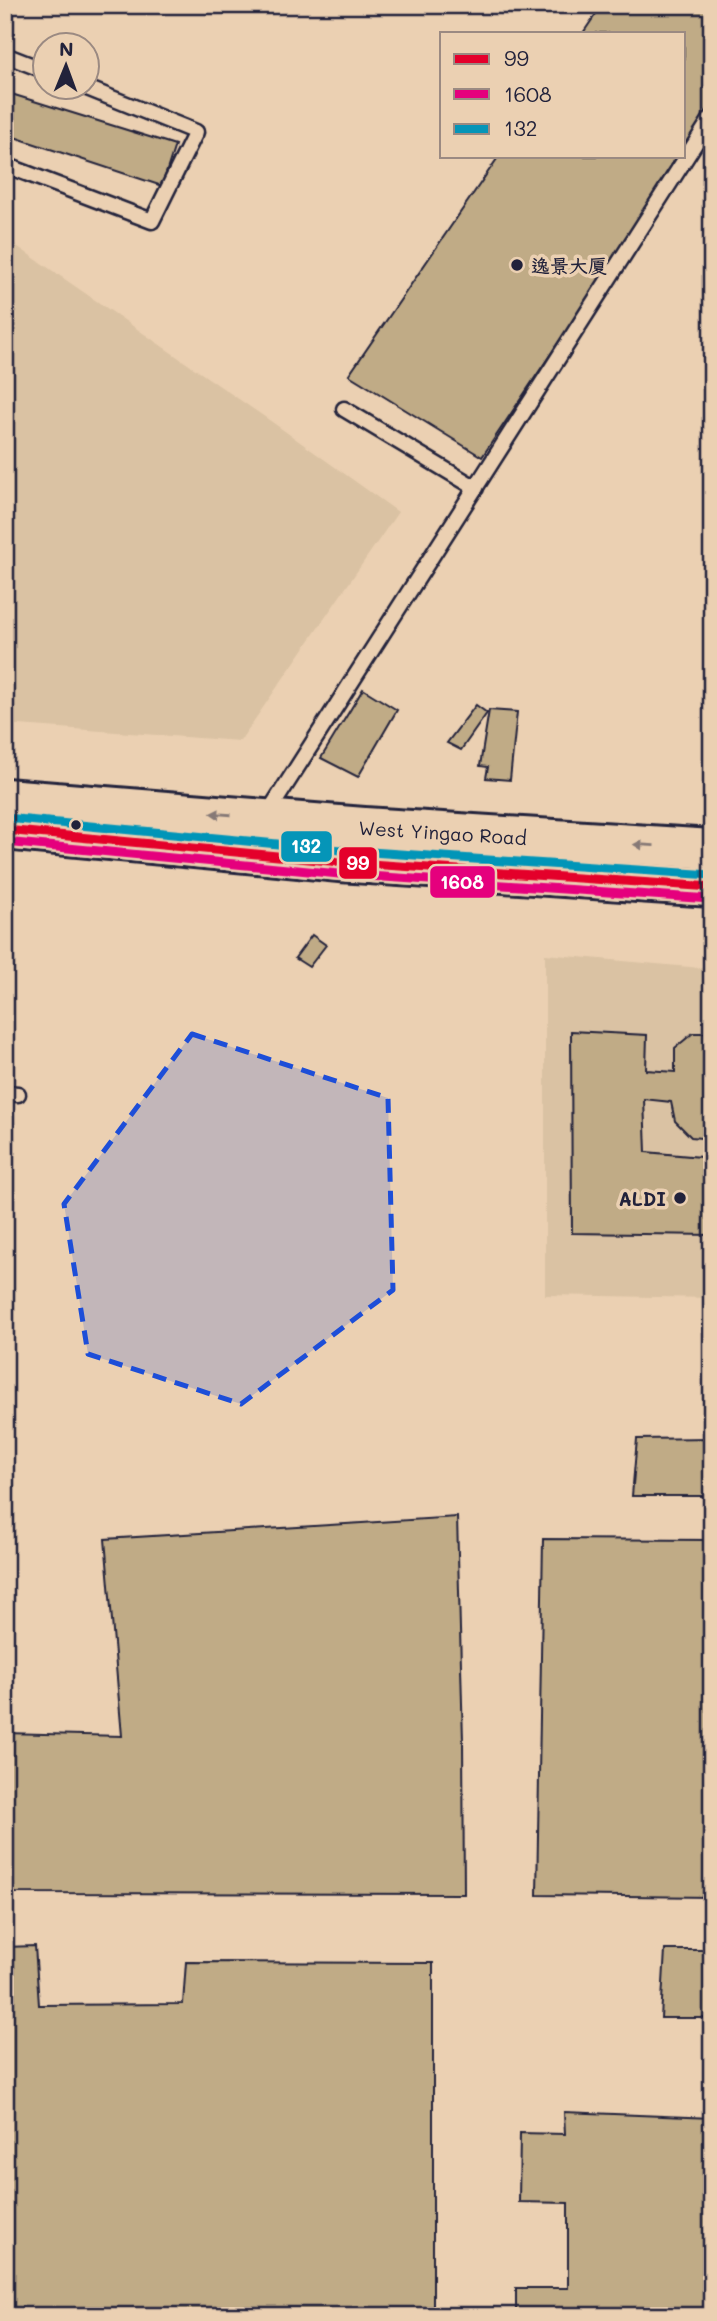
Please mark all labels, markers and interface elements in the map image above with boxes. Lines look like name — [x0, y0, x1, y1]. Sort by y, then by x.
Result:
north arrow — [32, 32, 102, 102]
legend — [440, 32, 686, 158]
text: N — [59, 36, 74, 61]
text: 99 — [504, 44, 529, 71]
text: 1608 — [504, 80, 552, 107]
text: 132 — [504, 114, 537, 141]
place label: 逸景大厦 — [531, 253, 607, 278]
marker: 逸景大厦 — [509, 257, 525, 273]
one-way arrow — [210, 808, 232, 819]
street label: West Yingao Road — [358, 814, 528, 850]
unlabelled marker — [69, 818, 83, 832]
line badge: 132 — [280, 830, 333, 863]
text: 132 — [291, 833, 321, 858]
one-way arrow — [632, 839, 654, 850]
line badge: 99 — [338, 846, 378, 880]
text: 99 — [347, 850, 370, 875]
line badge: 1608 — [429, 865, 496, 899]
text: 1608 — [440, 869, 484, 894]
place label: ALDI — [618, 1186, 666, 1211]
marker: ALDI — [672, 1190, 688, 1206]

